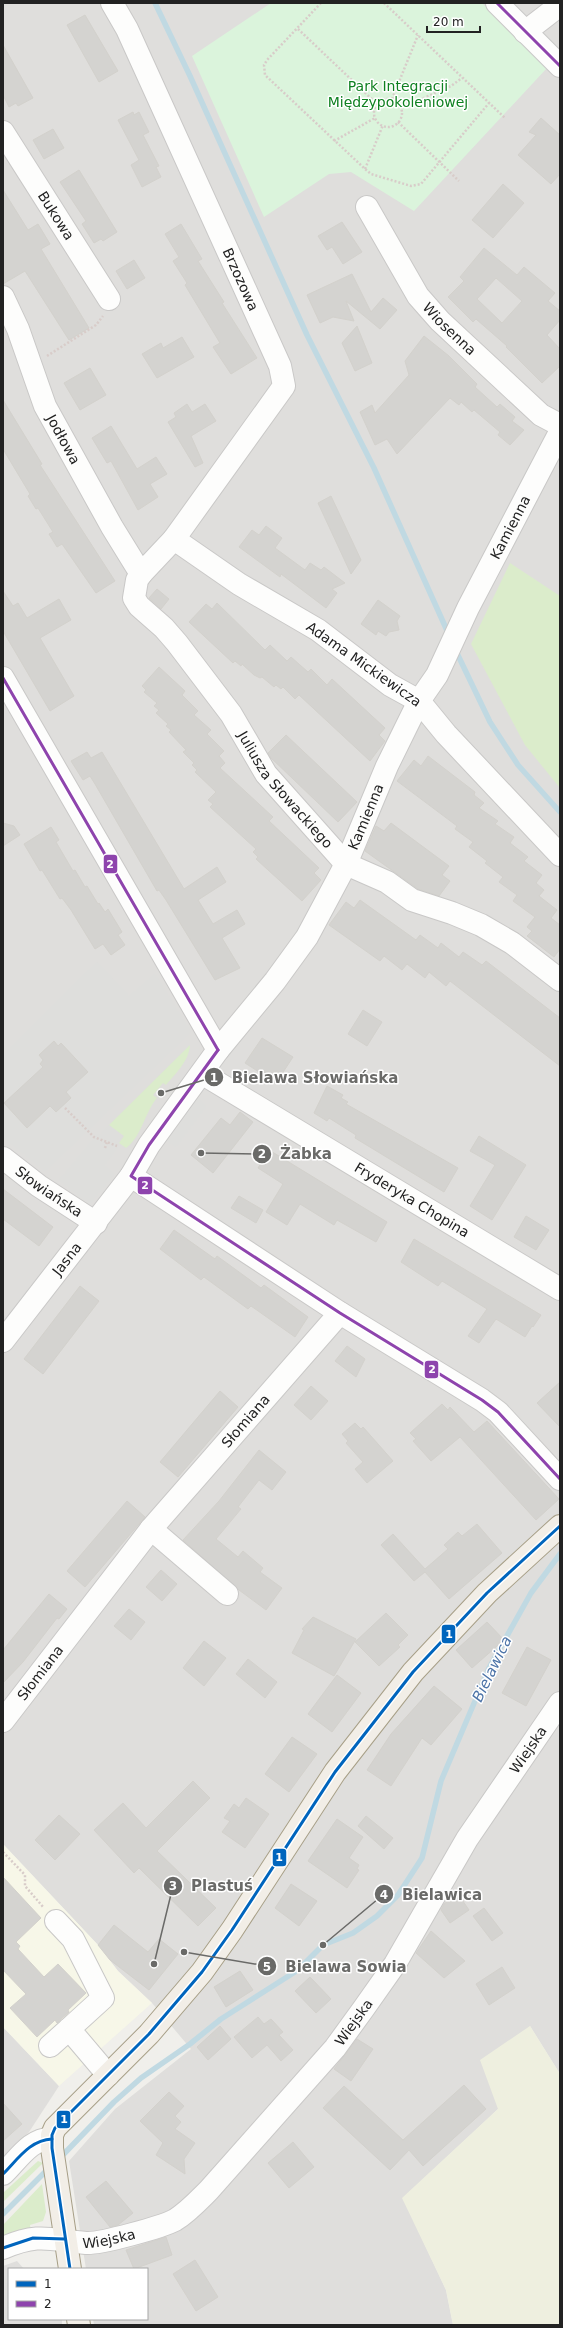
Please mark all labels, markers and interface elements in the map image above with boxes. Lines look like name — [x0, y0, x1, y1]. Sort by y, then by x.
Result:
scale bar — [427, 8, 480, 34]
text: 20 m — [433, 15, 464, 29]
park label: Park Integracji Międzypokoleniowej — [328, 78, 468, 110]
street label: Bukowa — [35, 188, 77, 243]
street label: Brzozowa — [219, 245, 262, 313]
street label: Wiosenna — [419, 299, 479, 358]
street label: Jodłowa — [43, 411, 84, 467]
street label: Kamienna — [487, 493, 534, 562]
street label: Adama Mickiewicza — [303, 618, 425, 710]
street label: Juliusza Słowackiego — [234, 727, 336, 851]
street label: Kamienna — [345, 781, 387, 852]
line badge: 2 — [103, 854, 118, 874]
text: 2 — [106, 858, 114, 871]
callout: Bielawa Słowiańska — [204, 1064, 406, 1091]
text: Bielawa Słowiańska — [232, 1069, 398, 1087]
text: 1 — [210, 1071, 218, 1085]
callout: Żabka — [252, 1140, 340, 1167]
text: Żabka — [280, 1144, 332, 1163]
text: 2 — [258, 1147, 266, 1161]
street label: Fryderyka Chopina — [352, 1159, 472, 1241]
street label: Słowiańska — [12, 1163, 86, 1220]
line badge: 2 — [137, 1176, 153, 1195]
text: 2 — [141, 1179, 149, 1192]
street label: Jasna — [48, 1239, 85, 1279]
line badge: 2 — [424, 1360, 439, 1379]
text: 2 — [428, 1363, 436, 1376]
street label: Słomiana — [218, 1391, 273, 1451]
line badge: 1 — [441, 1624, 456, 1644]
text: 1 — [445, 1628, 453, 1641]
water label: Bielawica — [468, 1633, 516, 1705]
street label: Słomiana — [14, 1642, 66, 1703]
street label: Wiejska — [506, 1723, 550, 1776]
line badge: 1 — [272, 1848, 287, 1867]
text: 1 — [275, 1851, 283, 1864]
callout: Plastuś — [163, 1873, 261, 1900]
text: Plastuś — [191, 1877, 253, 1895]
text: 3 — [169, 1879, 177, 1893]
callout: Bielawica — [374, 1881, 490, 1908]
text: Bielawica — [402, 1886, 482, 1904]
text: 4 — [380, 1888, 388, 1902]
callout: Bielawa Sowia — [257, 1953, 415, 1980]
text: Bielawa Sowia — [285, 1958, 407, 1976]
text: 5 — [263, 1960, 271, 1974]
street label: Wiejska — [331, 1996, 376, 2049]
line badge: 1 — [56, 2110, 71, 2129]
text: 1 — [60, 2113, 68, 2126]
street label: Wiejska — [82, 2226, 137, 2251]
legend — [8, 2268, 148, 2320]
text: 1 — [44, 2277, 52, 2291]
text: 2 — [44, 2297, 52, 2311]

